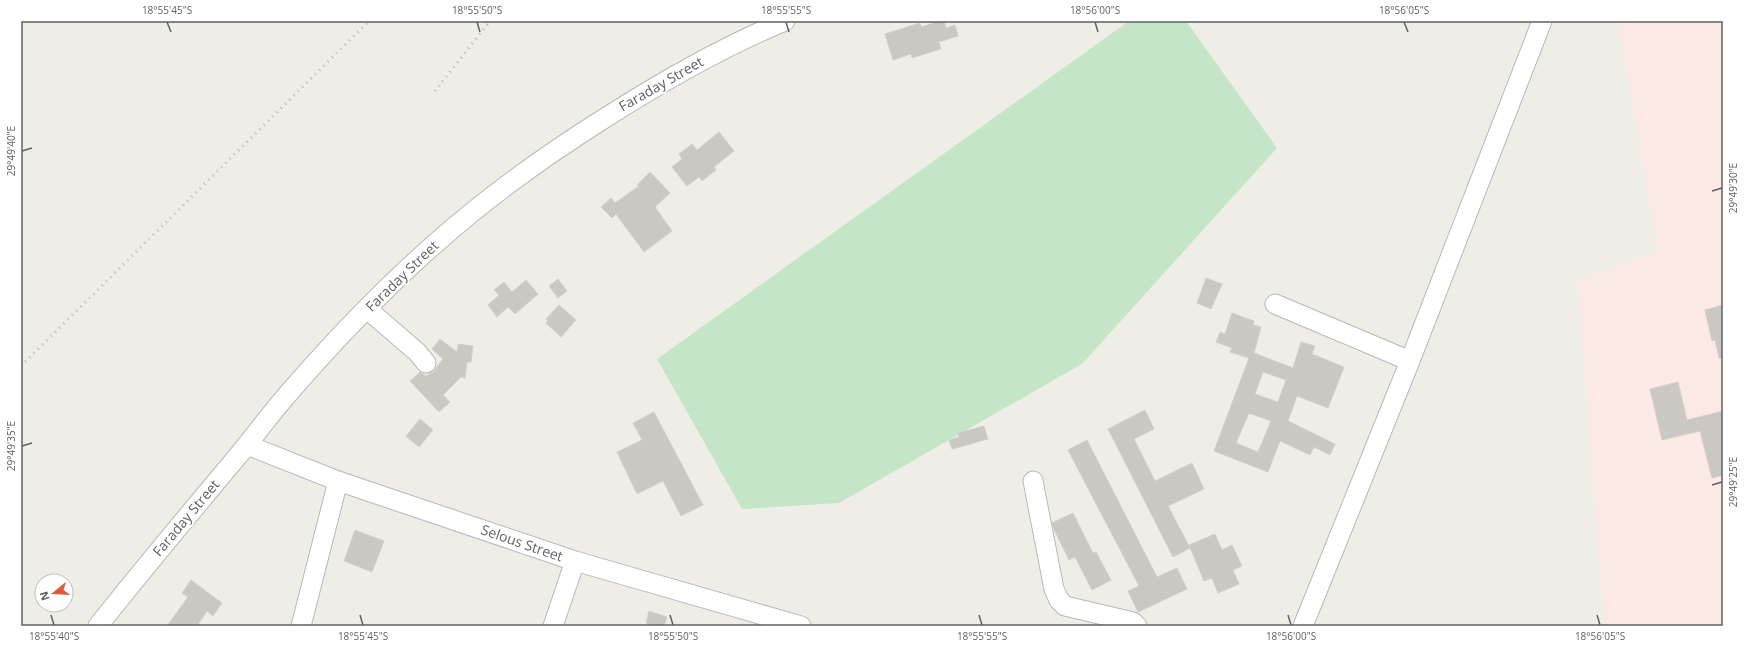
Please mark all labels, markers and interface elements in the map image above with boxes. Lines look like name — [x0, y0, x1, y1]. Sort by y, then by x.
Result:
text: 18°55'45"S — [142, 3, 192, 17]
text: 18°55'50"S — [452, 3, 502, 17]
text: 18°55'55"S — [761, 3, 811, 17]
text: 18°56'00"S — [1070, 3, 1120, 17]
text: 18°56'05"S — [1379, 3, 1429, 17]
street label: Faraday Street — [615, 52, 706, 115]
text: 29°49'40"E — [4, 126, 18, 176]
text: 29°49'30"E — [1726, 163, 1740, 213]
street label: Faraday Street — [361, 236, 442, 315]
text: 29°49'35"E — [4, 421, 18, 471]
text: 29°49'25"E — [1726, 457, 1740, 507]
street label: Faraday Street — [148, 475, 223, 560]
street label: Selous Street — [479, 520, 566, 565]
north arrow — [34, 573, 74, 613]
text: N — [35, 590, 53, 603]
text: 18°55'40"S — [29, 629, 79, 643]
text: 18°55'45"S — [338, 629, 388, 643]
text: 18°55'50"S — [648, 629, 698, 643]
text: 18°55'55"S — [957, 629, 1007, 643]
text: 18°56'00"S — [1266, 629, 1316, 643]
text: 18°56'05"S — [1575, 629, 1625, 643]

